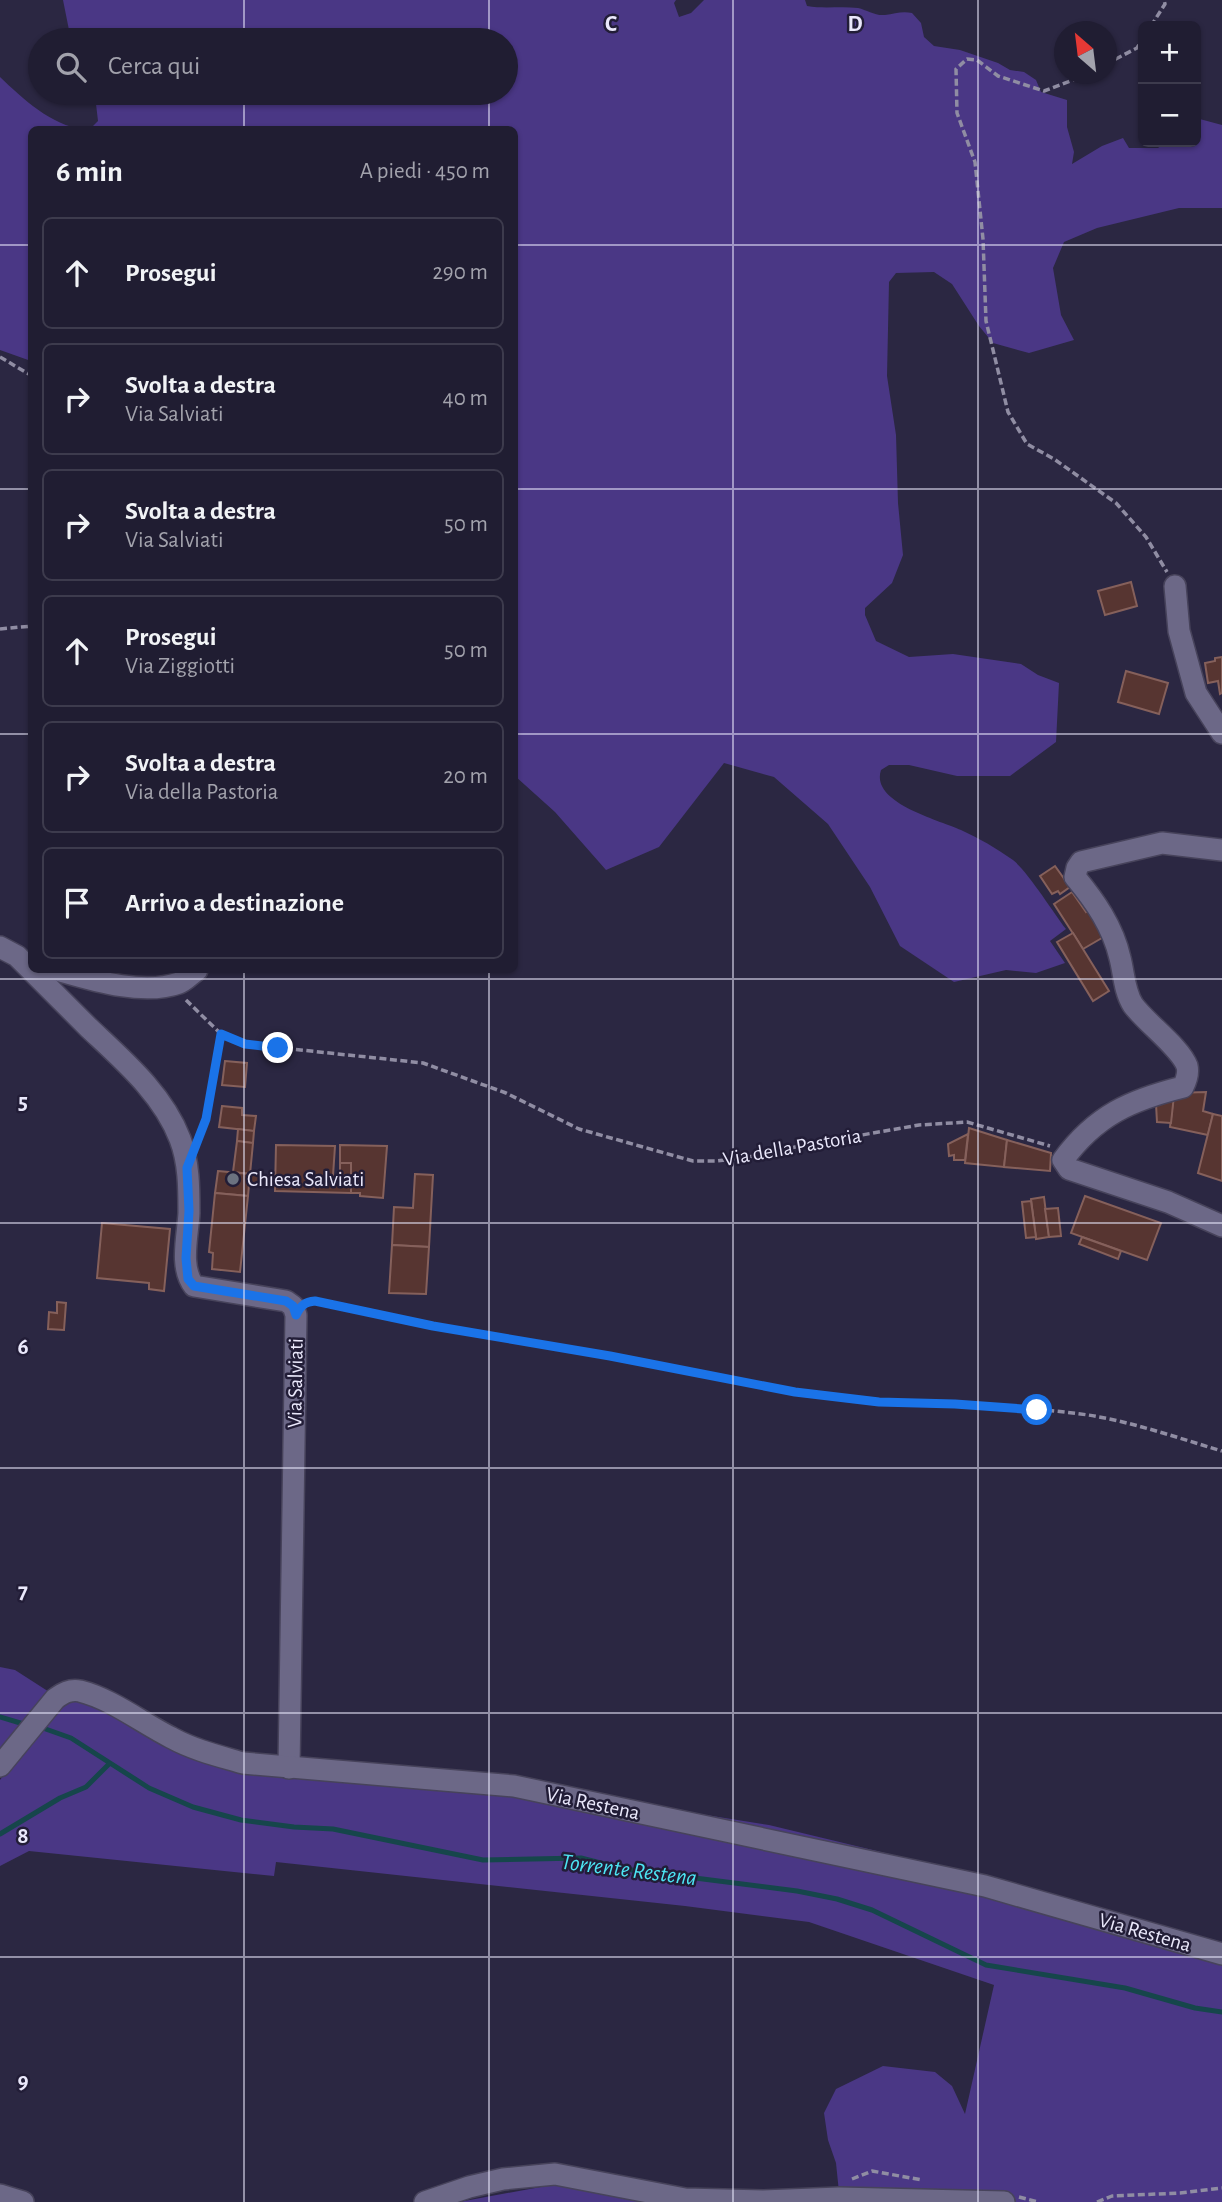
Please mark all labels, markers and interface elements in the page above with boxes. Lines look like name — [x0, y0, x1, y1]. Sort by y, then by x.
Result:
text: C — [605, 13, 617, 36]
text: D — [847, 13, 863, 36]
north arrow — [1054, 21, 1117, 84]
map controls — [1138, 21, 1201, 147]
button: + — [1138, 21, 1201, 84]
search box — [28, 28, 518, 105]
icon: search — [52, 48, 90, 86]
text: Cerca qui — [108, 53, 200, 79]
button: − — [1138, 84, 1201, 147]
text: 6 min — [56, 157, 123, 187]
text: A piedi · 450 m — [360, 160, 490, 183]
icon: ahead — [58, 254, 96, 292]
text: Prosegui — [125, 260, 216, 286]
text: 290 m — [432, 261, 488, 284]
text: Svolta a destra — [125, 372, 276, 398]
icon: right — [58, 380, 96, 418]
text: 40 m — [443, 387, 488, 410]
text: Via Salviati — [125, 403, 223, 426]
text: Svolta a destra — [125, 498, 276, 524]
icon: right — [58, 506, 96, 544]
text: 50 m — [444, 513, 488, 536]
text: Via Salviati — [125, 529, 223, 552]
text: Prosegui — [125, 624, 216, 650]
icon: ahead — [58, 632, 96, 670]
text: 50 m — [444, 639, 488, 662]
text: Via Ziggiotti — [125, 655, 235, 678]
text: Svolta a destra — [125, 750, 276, 776]
icon: right — [58, 758, 96, 796]
text: 20 m — [443, 765, 488, 788]
text: Via della Pastoria — [125, 781, 278, 804]
icon: arrive — [58, 884, 96, 922]
text: Arrivo a destinazione — [125, 890, 344, 916]
route end — [262, 1032, 293, 1063]
text: 5 — [18, 1091, 28, 1114]
street label: Via della Pastoria — [721, 1125, 863, 1170]
place label: Chiesa Salviati — [247, 1169, 364, 1190]
marker: Chiesa Salviati — [225, 1171, 241, 1187]
text: 6 — [17, 1336, 29, 1359]
street label: Via Salviati — [284, 1338, 307, 1428]
route start — [1021, 1394, 1052, 1425]
text: 7 — [18, 1580, 28, 1603]
street label: Via Restena — [544, 1783, 642, 1824]
text: 8 — [17, 1825, 29, 1848]
water label: Torrente Restena — [560, 1851, 698, 1890]
street label: Via Restena — [1096, 1909, 1194, 1956]
text: 9 — [17, 2070, 29, 2093]

